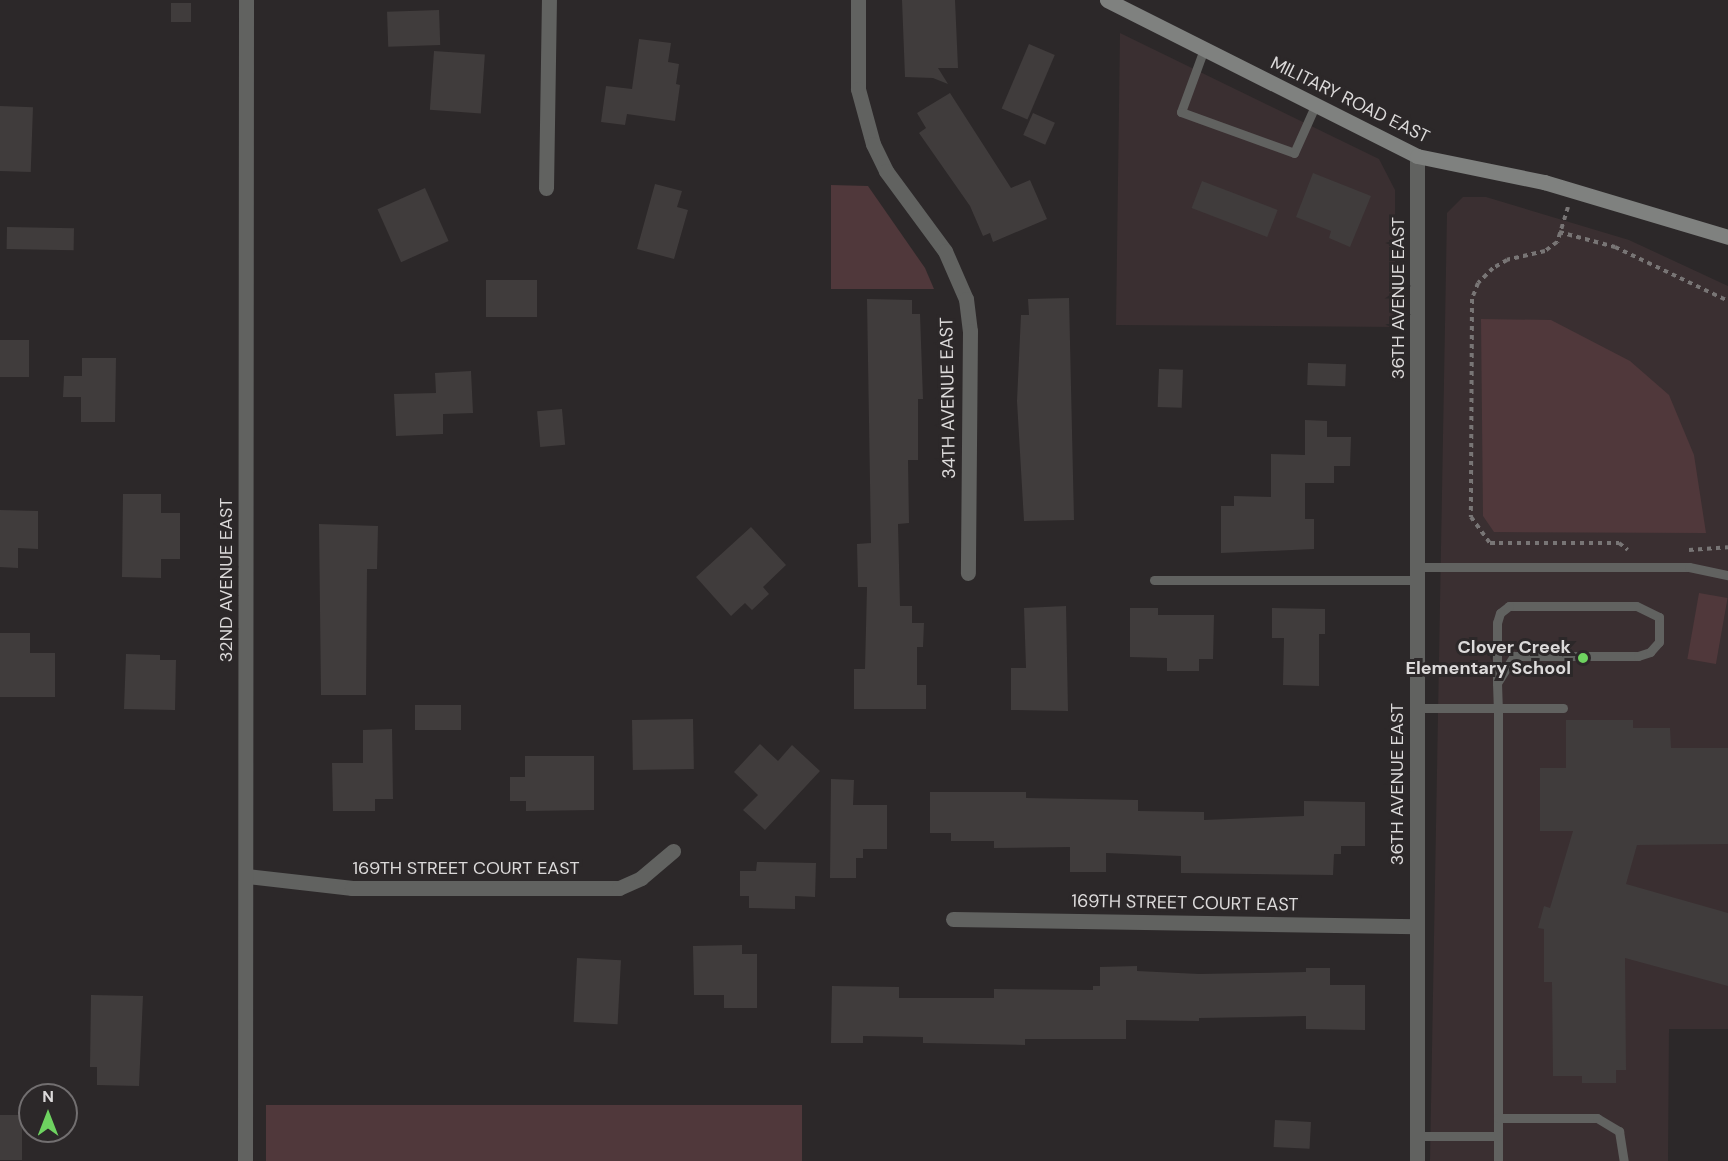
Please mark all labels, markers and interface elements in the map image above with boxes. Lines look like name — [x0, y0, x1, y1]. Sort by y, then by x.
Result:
street label: MILITARY ROAD EAST — [1267, 52, 1433, 148]
street label: 36TH AVENUE EAST — [1387, 217, 1409, 379]
street label: 34TH AVENUE EAST — [936, 317, 960, 479]
street label: 32ND AVENUE EAST — [215, 498, 237, 662]
place label: Clover Creek Elementary School — [1405, 637, 1571, 680]
marker: Clover Creek Elementary School — [1576, 651, 1590, 665]
street label: 36TH AVENUE EAST — [1386, 703, 1408, 865]
street label: 169TH STREET COURT EAST — [352, 857, 580, 879]
street label: 169TH STREET COURT EAST — [1071, 890, 1299, 916]
north arrow — [18, 1083, 78, 1143]
text: N — [42, 1086, 54, 1107]

